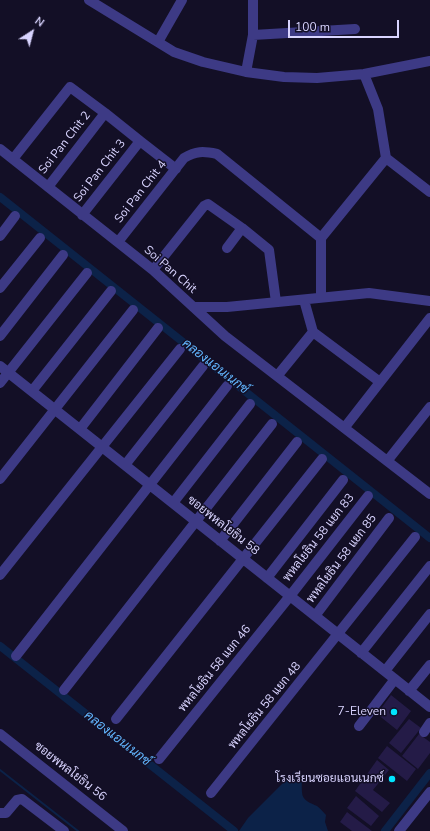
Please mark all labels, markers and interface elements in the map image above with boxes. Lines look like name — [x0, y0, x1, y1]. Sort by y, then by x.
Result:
north arrow — [12, 12, 52, 52]
scale bar — [290, 12, 401, 38]
text: N — [32, 13, 47, 30]
text: 100 m — [295, 19, 330, 35]
street label: Soi Pan Chit 2 — [36, 109, 94, 177]
street label: Soi Pan Chit 3 — [71, 137, 129, 205]
street label: Soi Pan Chit 4 — [112, 158, 170, 226]
street label: Soi Pan Chit — [141, 243, 199, 297]
water label: คลองแอนเนกซ์ — [179, 336, 251, 398]
street label: พหลโยธิน 58 แยก 83 — [280, 491, 358, 585]
street label: ซอยพหลโยธิน 58 — [184, 493, 262, 559]
street label: พหลโยธิน 58 แยก 85 — [304, 512, 380, 606]
street label: พหลโยธิน 58 แยก 46 — [176, 623, 254, 715]
street label: พหลโยธิน 58 แยก 48 — [226, 660, 304, 752]
place label: 7-Eleven — [338, 705, 386, 719]
marker: 7-Eleven — [389, 707, 399, 717]
water label: คลองแอนเนกซ์ — [81, 708, 153, 770]
street label: ซอยพหลโยธิน 56 — [31, 739, 109, 805]
place label: โรงเรียนซอยแอนเนกซ์ — [276, 772, 384, 786]
marker: โรงเรียนซอยแอนเนกซ์ — [387, 774, 397, 784]

